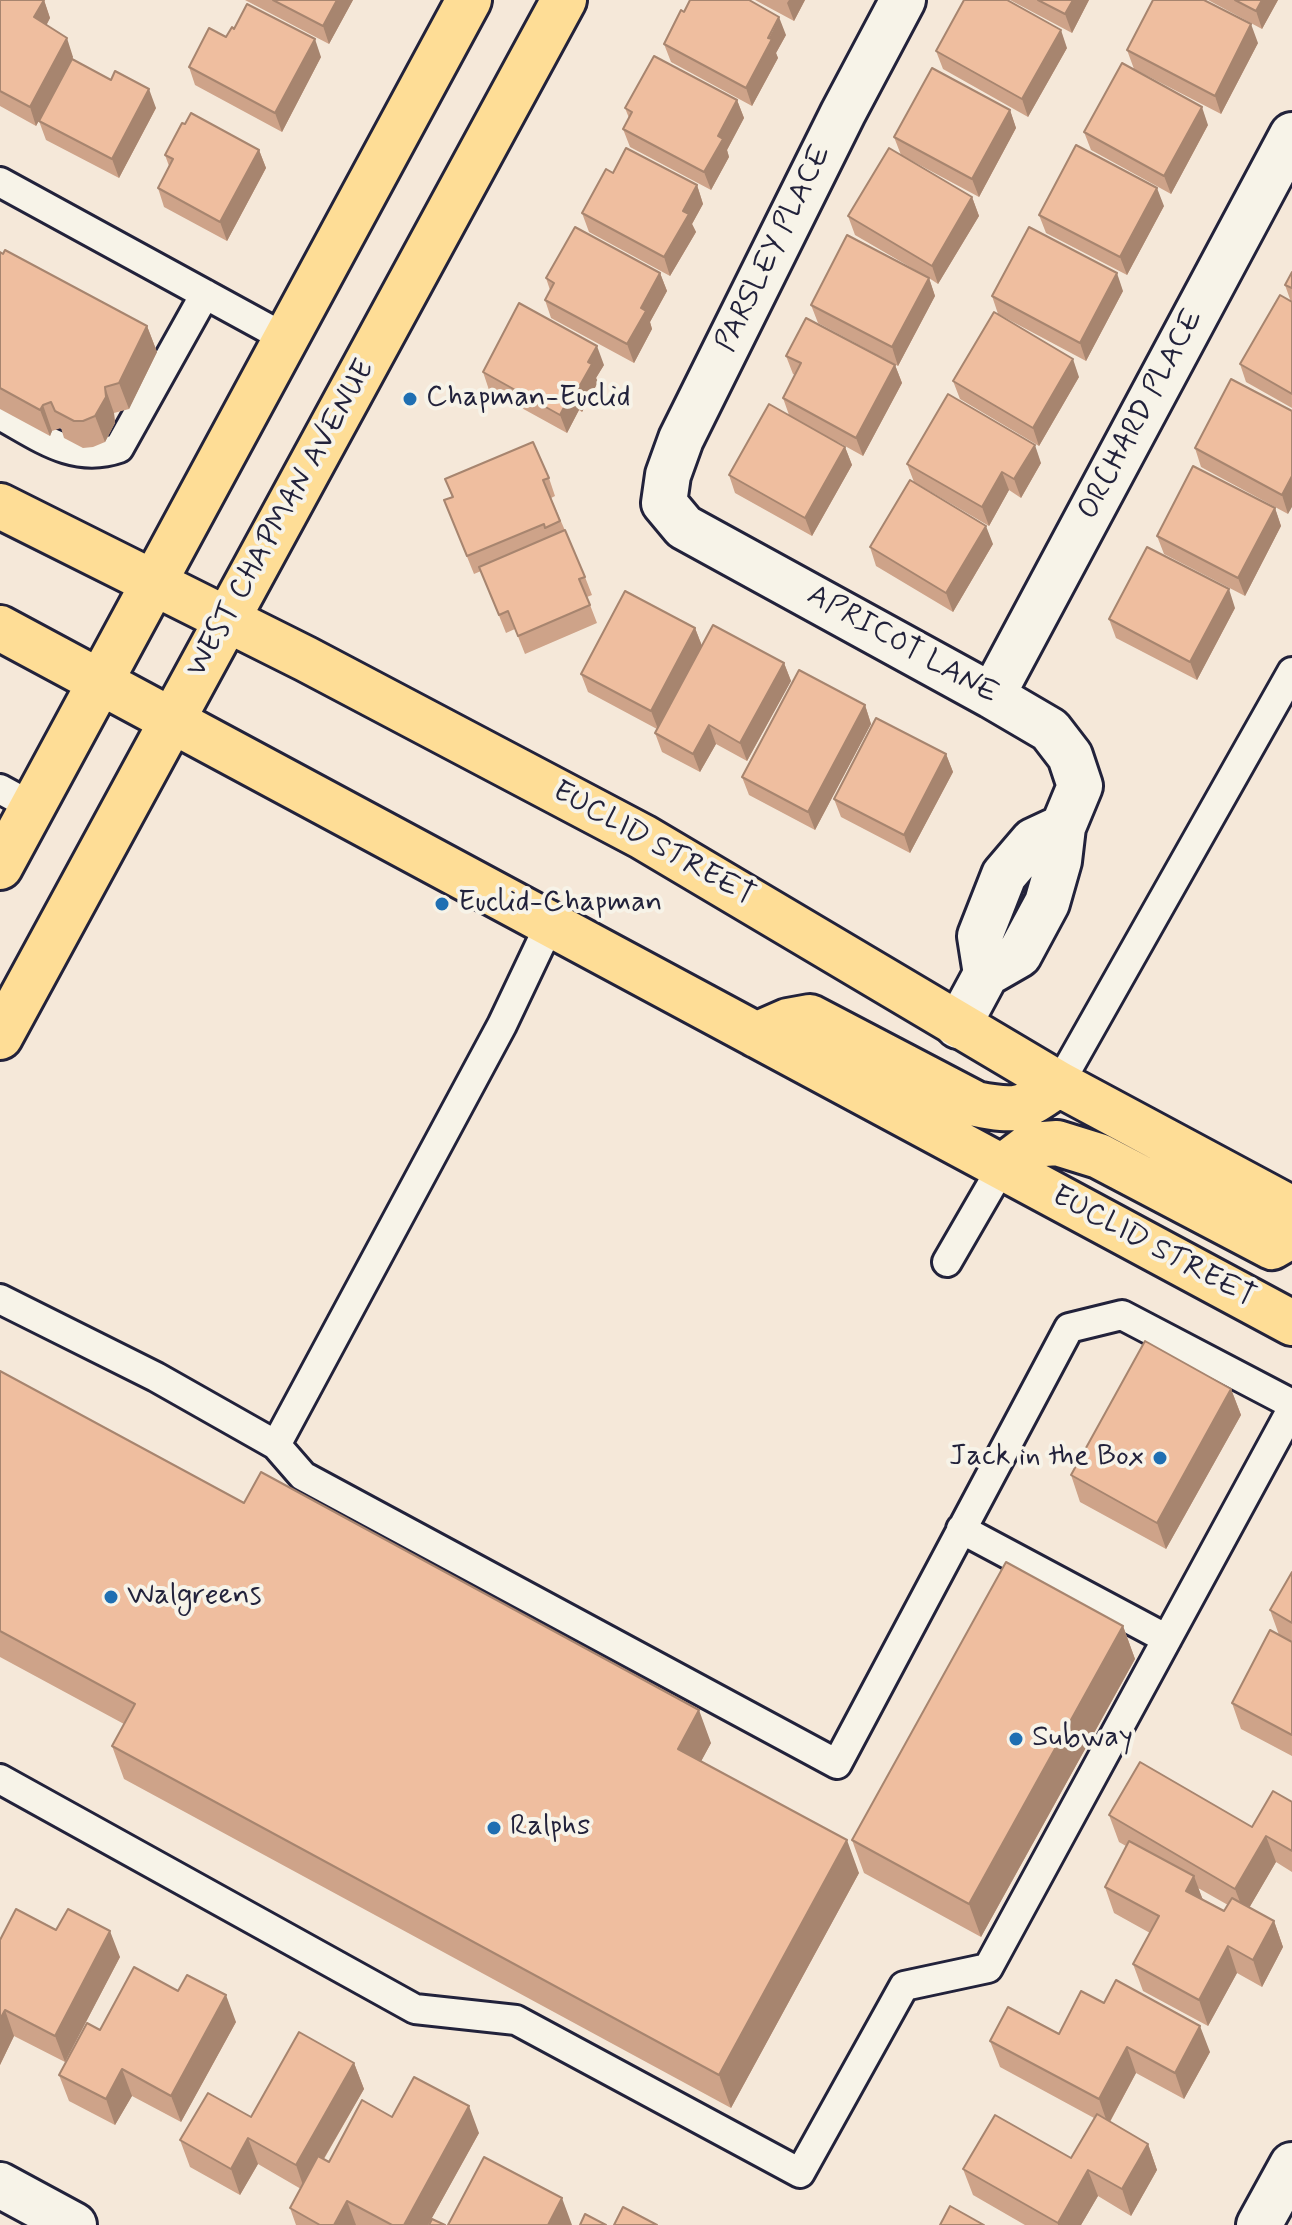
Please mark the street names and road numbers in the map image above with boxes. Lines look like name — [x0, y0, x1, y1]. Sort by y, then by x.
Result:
street label: PARSLEY PLACE — [709, 140, 841, 358]
street label: ORCHARD PLACE — [1071, 304, 1213, 526]
street label: WEST CHAPMAN AVENUE — [180, 354, 384, 684]
street label: APRICOT LANE — [800, 579, 1004, 713]
street label: EUCLID STREET — [546, 775, 760, 915]
street label: EUCLID STREET — [1045, 1179, 1261, 1317]

